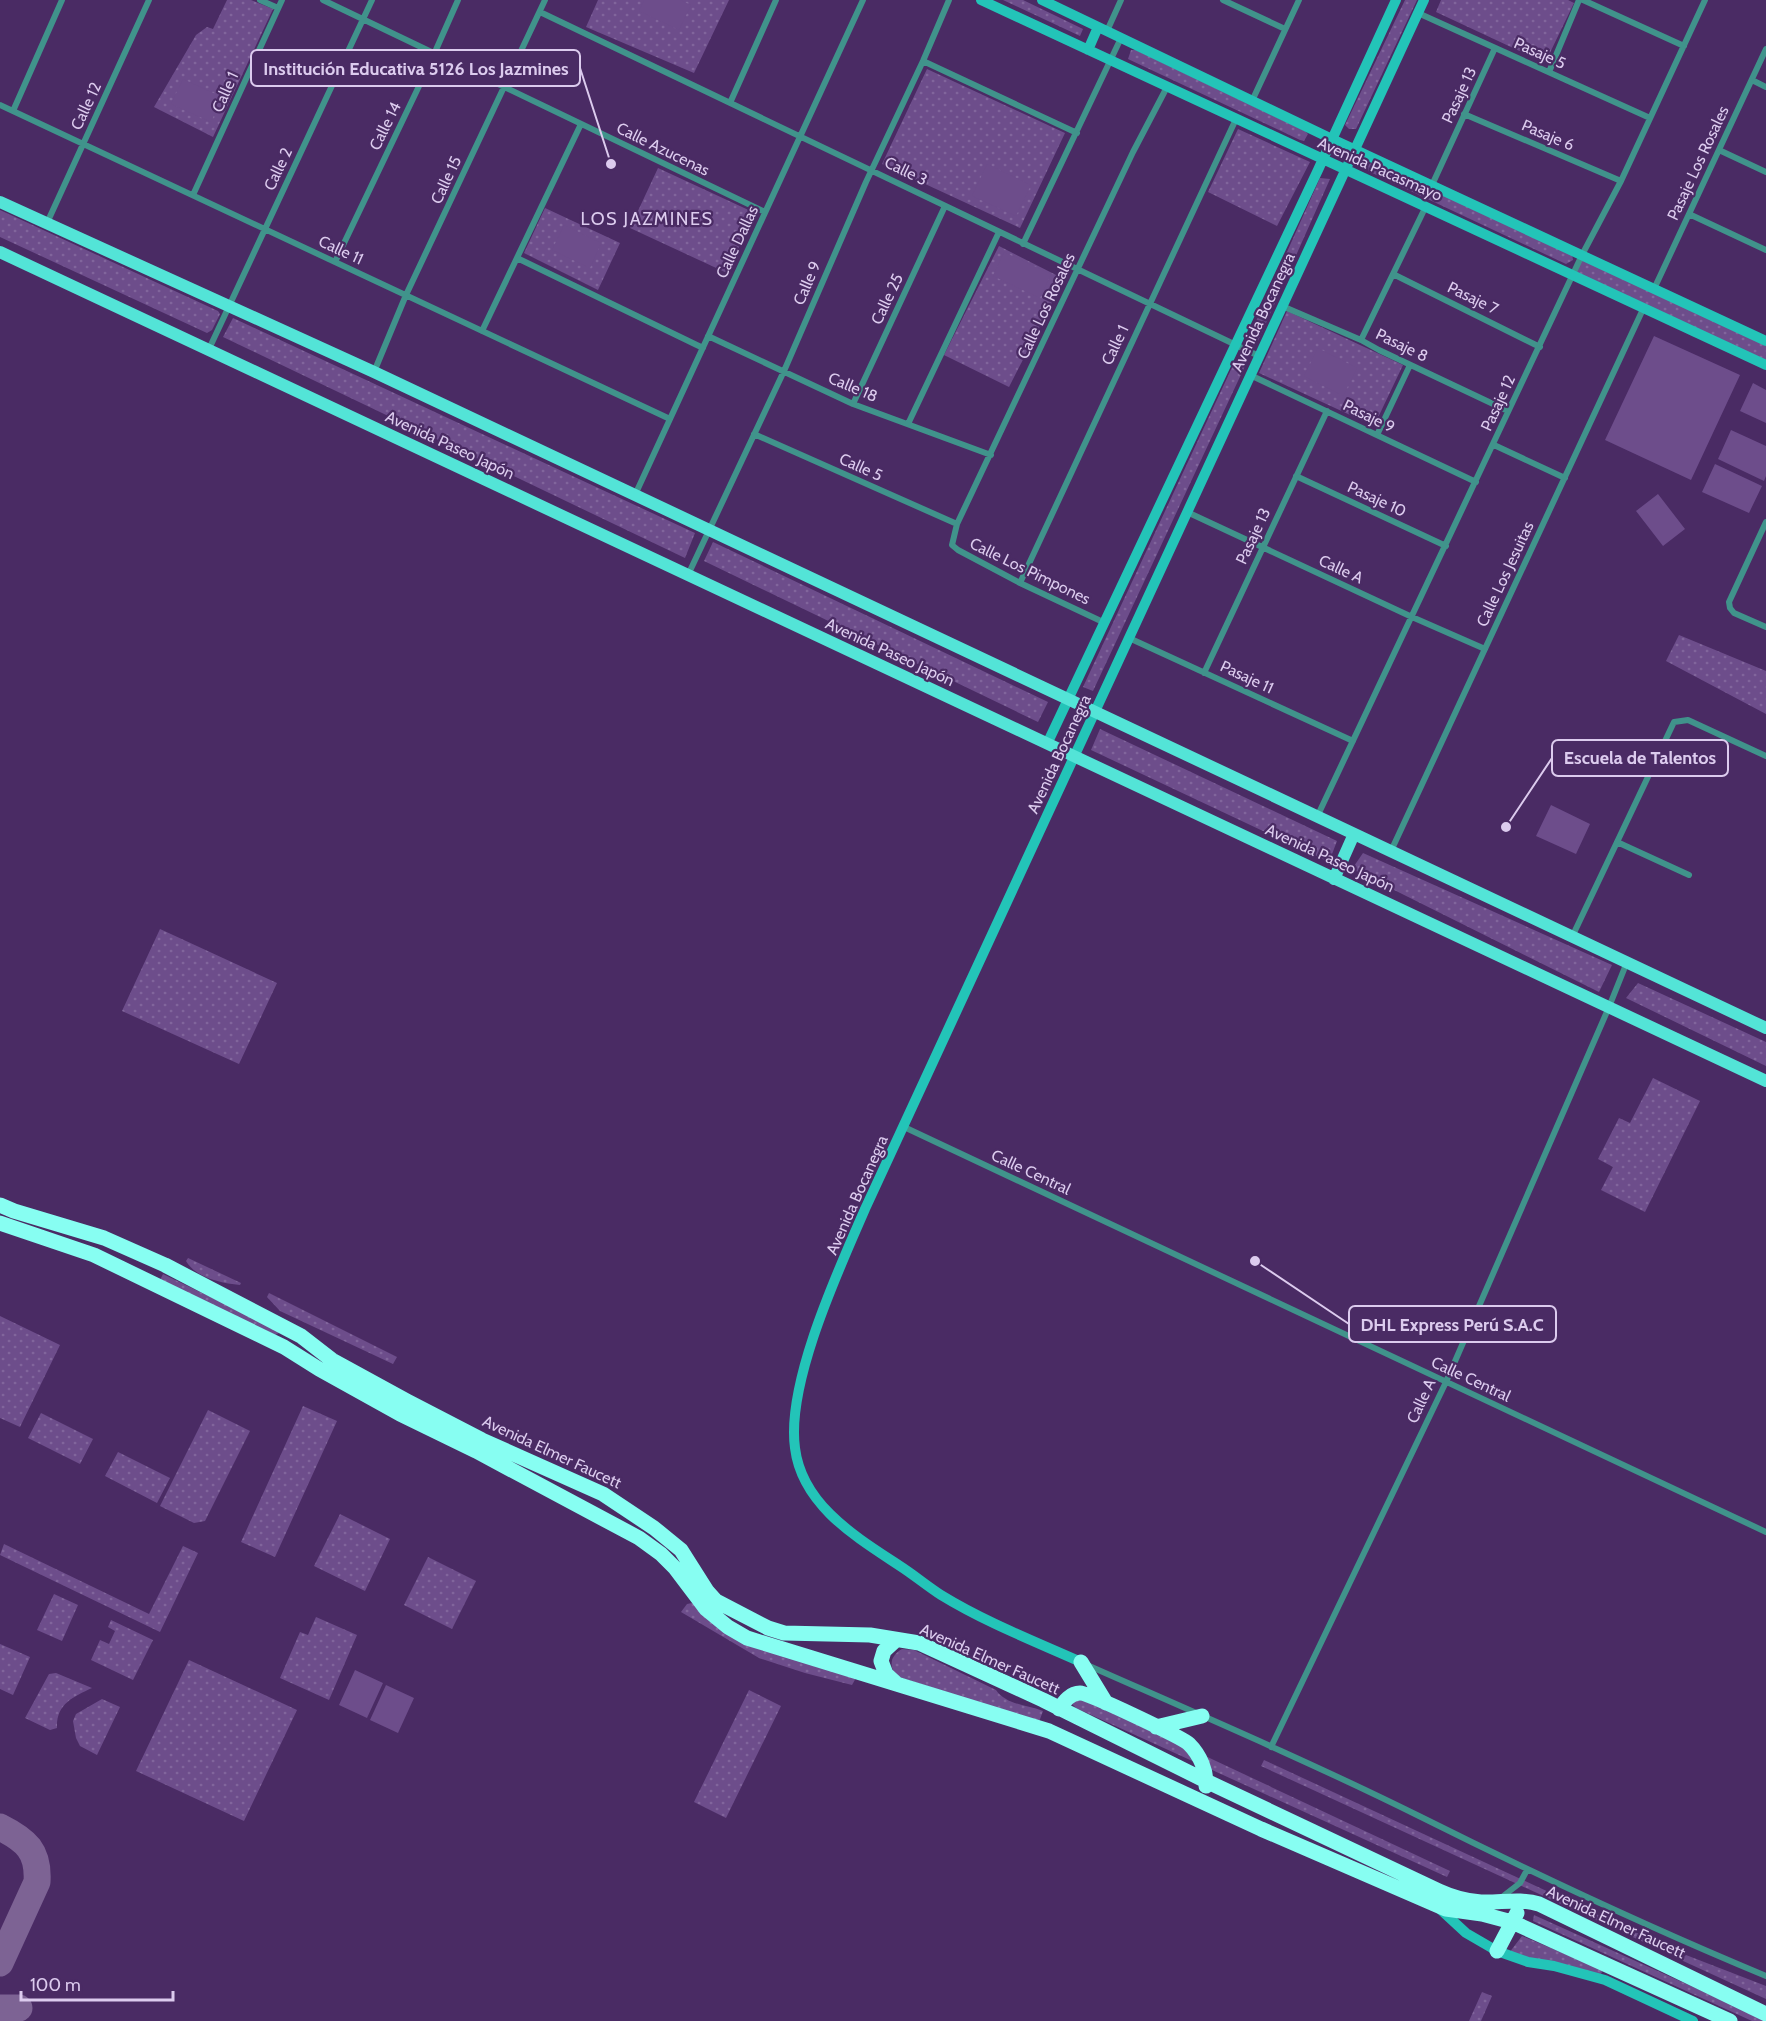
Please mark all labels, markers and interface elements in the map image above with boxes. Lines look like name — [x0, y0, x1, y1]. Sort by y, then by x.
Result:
street label: Pasaje 5 — [1511, 33, 1569, 73]
callout: Institución Educativa 5126 Los Jazmines — [251, 50, 580, 86]
text: Institución Educativa 5126 Los Jazmines — [263, 58, 569, 80]
street label: Pasaje 13 — [1438, 64, 1480, 126]
street label: Calle 1 — [208, 69, 242, 115]
street label: Calle 12 — [67, 79, 105, 133]
street label: Calle 14 — [365, 99, 405, 153]
street label: Pasaje Los Rosales — [1663, 102, 1733, 223]
street label: Pasaje 6 — [1519, 115, 1577, 155]
street label: Calle Azucenas — [613, 118, 713, 180]
street label: Avenida Pacasmayo — [1315, 133, 1445, 205]
street label: Calle 2 — [260, 145, 296, 193]
street label: Calle 3 — [881, 152, 931, 190]
street label: Calle 15 — [427, 153, 465, 207]
street label: Calle Dallas — [712, 202, 762, 281]
district label: LOS JAZMINES — [581, 208, 713, 230]
street label: Calle 11 — [316, 231, 366, 269]
street label: Avenida Bocanegra — [1227, 249, 1299, 374]
street label: Calle Los Rosales — [1013, 250, 1079, 362]
street label: Calle 9 — [789, 258, 825, 308]
street label: Calle 25 — [867, 271, 907, 327]
street label: Pasaje 7 — [1444, 278, 1502, 318]
street label: Calle 1 — [1098, 322, 1132, 368]
street label: Pasaje 8 — [1373, 324, 1431, 366]
street label: Calle 18 — [825, 368, 881, 406]
street label: Pasaje 12 — [1477, 372, 1519, 434]
street label: Pasaje 9 — [1340, 395, 1398, 437]
street label: Avenida Paseo Japón — [383, 407, 517, 483]
street label: Calle 5 — [836, 449, 886, 485]
street label: Pasaje 10 — [1345, 477, 1409, 521]
street label: Pasaje 13 — [1232, 505, 1274, 567]
street label: Calle Los Jesuitas — [1472, 518, 1538, 630]
street label: Calle Los Pimpones — [967, 534, 1094, 609]
street label: Calle A — [1316, 551, 1366, 588]
street label: Avenida Paseo Japón — [823, 614, 957, 690]
street label: Pasaje 11 — [1217, 656, 1277, 698]
street label: Avenida Bocanegra — [1023, 691, 1095, 816]
callout: Escuela de Talentos — [1552, 740, 1728, 776]
text: Escuela de Talentos — [1564, 747, 1717, 769]
street label: Avenida Paseo Japón — [1263, 820, 1397, 896]
street label: Avenida Bocanegra — [822, 1132, 892, 1258]
street label: Calle Central — [988, 1145, 1074, 1199]
callout: DHL Express Perú S.A.C — [1349, 1306, 1556, 1342]
text: DHL Express Perú S.A.C — [1360, 1314, 1544, 1336]
street label: Calle Central — [1428, 1352, 1514, 1406]
street label: Calle A — [1403, 1376, 1440, 1426]
street label: Avenida Elmer Faucett — [480, 1412, 625, 1493]
street label: Avenida Elmer Faucett — [917, 1620, 1063, 1699]
street label: Avenida Elmer Faucett — [1544, 1882, 1689, 1963]
scale bar — [21, 1964, 172, 2002]
text: 100 m — [30, 1974, 81, 1996]

